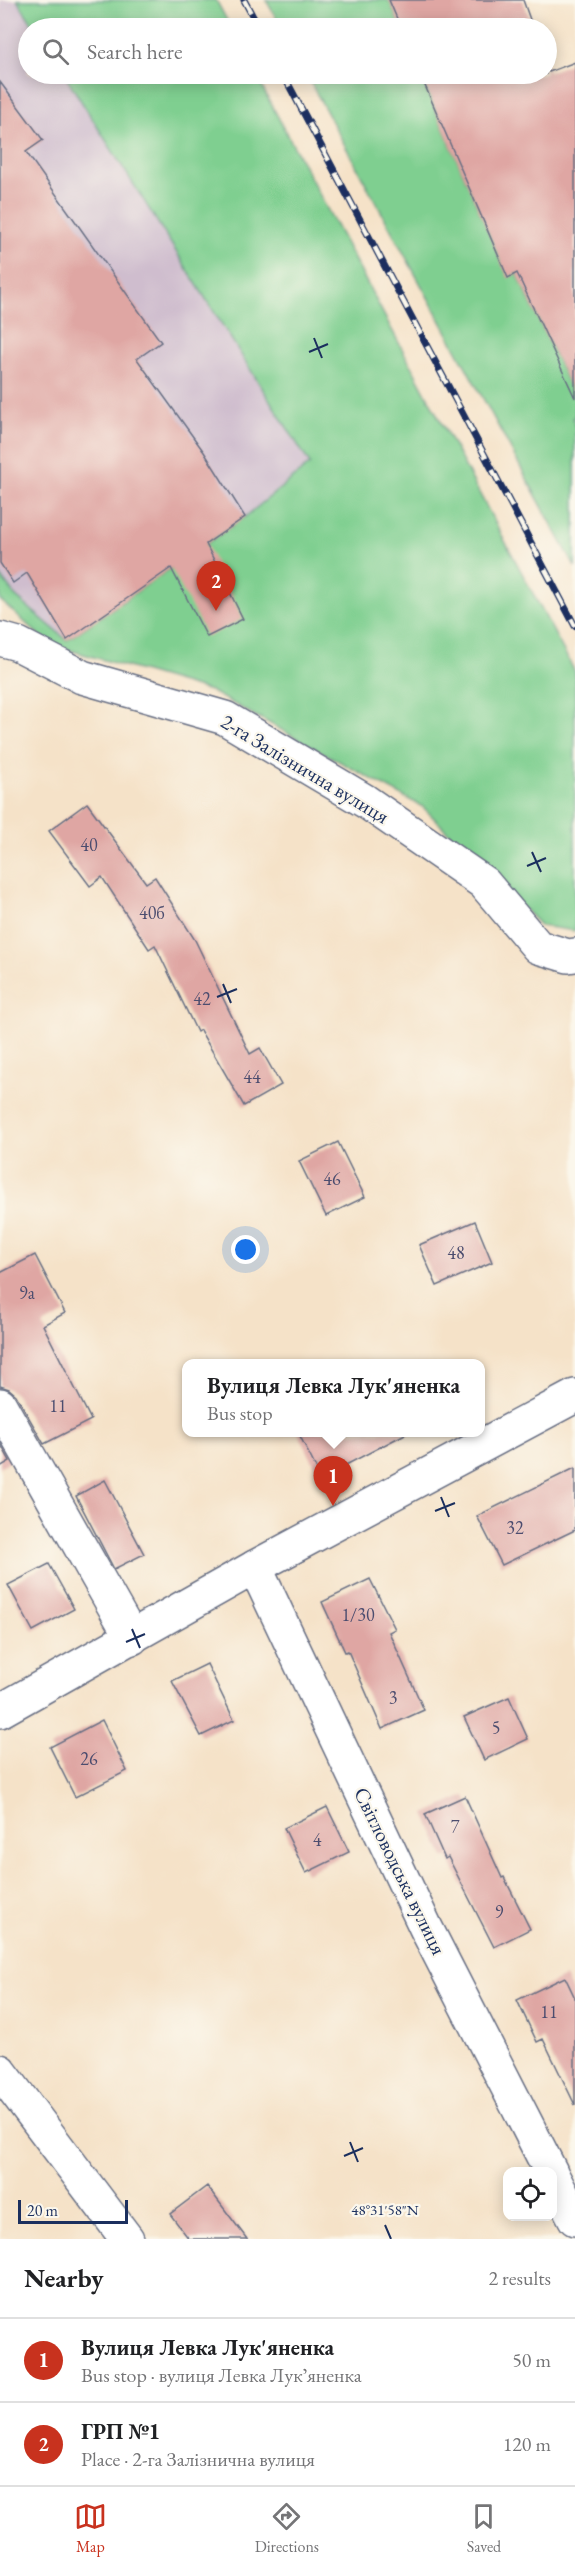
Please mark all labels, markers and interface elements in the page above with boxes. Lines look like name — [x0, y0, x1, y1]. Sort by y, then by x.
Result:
search box — [18, 18, 557, 84]
icon: search — [39, 35, 72, 68]
text: Search here — [87, 37, 182, 66]
pin: 2 — [196, 562, 236, 611]
street label: 2-га Залізнична вулиця — [216, 708, 394, 830]
house number: 40 — [80, 833, 98, 856]
house number: 40б — [139, 901, 165, 924]
house number: 42 — [193, 987, 211, 1010]
house number: 44 — [243, 1065, 261, 1088]
house number: 46 — [323, 1167, 341, 1190]
your location — [231, 1235, 260, 1264]
house number: 48 — [447, 1241, 465, 1264]
house number: 9а — [19, 1281, 36, 1304]
popup — [182, 1359, 485, 1437]
text: Вулиця Левка Лук'яненка — [207, 1371, 460, 1400]
house number: 11 — [49, 1394, 67, 1417]
text: Bus stop — [207, 1400, 273, 1426]
pin: 1 — [314, 1456, 352, 1506]
house number: 32 — [506, 1516, 524, 1539]
house number: 1/30 — [341, 1603, 375, 1626]
house number: 3 — [389, 1686, 397, 1709]
house number: 5 — [492, 1716, 500, 1739]
house number: 26 — [80, 1747, 98, 1770]
street label: Світловодська вулиця — [348, 1783, 453, 1959]
house number: 7 — [451, 1815, 460, 1838]
house number: 4 — [313, 1828, 322, 1851]
house number: 9 — [495, 1900, 504, 1923]
house number: 11 — [540, 2000, 558, 2023]
map controls — [503, 2167, 557, 2221]
button: locate — [503, 2167, 557, 2221]
scale bar — [18, 2197, 128, 2224]
text: 20 m — [27, 2200, 58, 2221]
text: 48°31'58"N — [351, 2200, 419, 2219]
text: Nearby — [24, 2261, 104, 2295]
text: 2 results — [488, 2265, 551, 2291]
text: Вулиця Левка Лук'яненка — [81, 2333, 334, 2362]
text: 1 — [38, 2347, 49, 2373]
text: 50 m — [512, 2347, 551, 2373]
text: Bus stop · вулиця Левка Лукʼяненка — [81, 2362, 362, 2388]
text: ГРП №1 — [81, 2417, 160, 2446]
text: 2 — [38, 2431, 49, 2457]
text: 120 m — [503, 2431, 551, 2457]
text: Place · 2-га Залізнична вулиця — [81, 2446, 315, 2472]
tab: Map — [74, 2500, 107, 2557]
tab: Directions — [255, 2500, 319, 2557]
tab: Saved — [467, 2500, 501, 2557]

